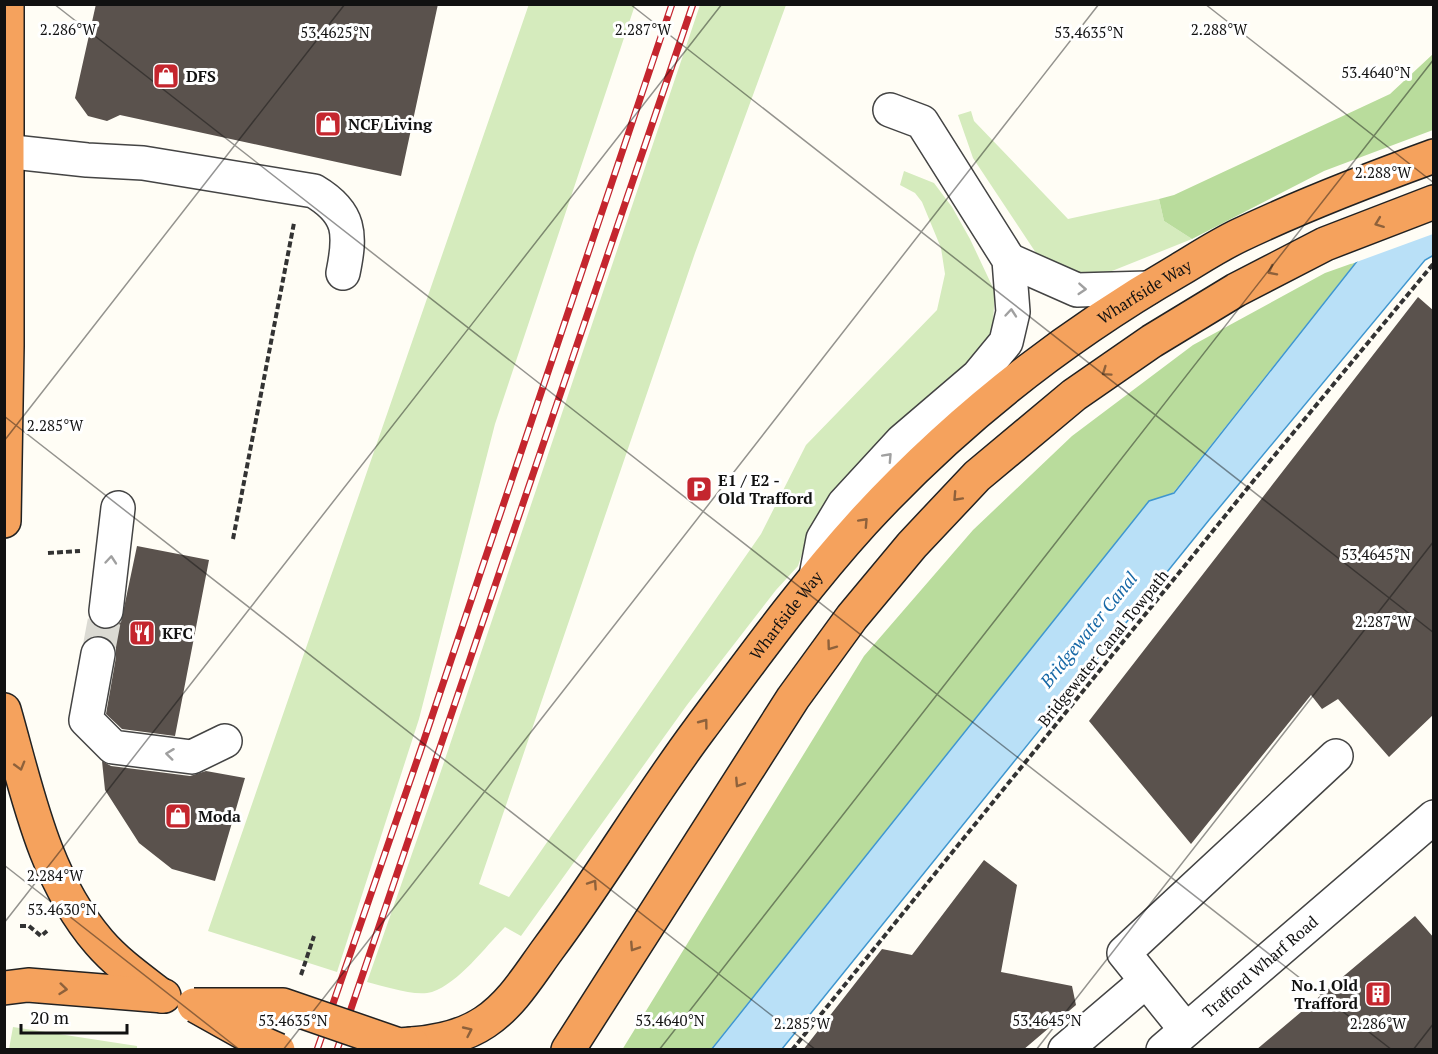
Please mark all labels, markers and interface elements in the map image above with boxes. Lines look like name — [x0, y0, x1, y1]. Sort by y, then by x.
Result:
text: 2.286°W — [40, 19, 97, 39]
text: 2.287°W — [615, 19, 672, 39]
text: 2.288°W — [1191, 19, 1248, 39]
text: 53.4625°N — [300, 22, 370, 42]
text: 53.4635°N — [1054, 22, 1124, 42]
shop icon: DFS — [151, 61, 181, 91]
text: 53.4640°N — [1341, 62, 1411, 82]
place label: DFS — [186, 65, 216, 87]
shop icon: NCF Living — [313, 109, 343, 139]
place label: NCF Living — [348, 113, 433, 135]
text: 2.288°W — [1355, 162, 1412, 182]
one-way arrow — [1374, 216, 1385, 228]
street label: Wharfside Way — [1093, 254, 1196, 329]
one-way arrow — [1268, 264, 1279, 275]
one-way arrow — [1078, 282, 1087, 295]
one-way arrow — [1004, 308, 1017, 318]
one-way arrow — [1102, 365, 1113, 376]
text: 2.285°W — [27, 415, 84, 435]
one-way arrow — [880, 453, 891, 464]
place label: E1 / E2 - Old Trafford — [718, 469, 813, 509]
parking icon: E1 / E2 - Old Trafford — [684, 474, 714, 504]
one-way arrow — [953, 491, 964, 501]
one-way arrow — [857, 518, 868, 528]
text: 53.4645°N — [1341, 544, 1411, 564]
one-way arrow — [104, 555, 117, 564]
street label: Bridgewater Canal Towpath — [1033, 564, 1174, 731]
street label: Wharfside Way — [744, 566, 828, 664]
water label: Bridgewater Canal — [1034, 567, 1142, 693]
text: 2.287°W — [1355, 611, 1412, 631]
restaurant icon: KFC — [127, 618, 157, 648]
place label: KFC — [162, 622, 193, 644]
one-way arrow — [827, 639, 838, 650]
one-way arrow — [696, 719, 707, 730]
one-way arrow — [166, 749, 175, 761]
one-way arrow — [13, 760, 25, 771]
one-way arrow — [735, 776, 746, 787]
shop icon: Moda — [163, 801, 193, 831]
place label: Moda — [198, 805, 241, 827]
text: 2.284°W — [27, 865, 84, 885]
one-way arrow — [586, 880, 597, 891]
text: 53.4630°N — [27, 899, 97, 919]
street label: Trafford Wharf Road — [1198, 911, 1323, 1022]
one-way arrow — [629, 941, 641, 951]
place label: No.1 Old Trafford — [1291, 974, 1358, 1014]
building icon: No.1 Old Trafford — [1363, 979, 1393, 1009]
one-way arrow — [58, 982, 67, 995]
scale bar — [21, 997, 128, 1035]
text: 20 m — [30, 1005, 70, 1029]
text: 53.4635°N — [258, 1010, 328, 1030]
text: 53.4640°N — [635, 1010, 705, 1030]
text: 53.4645°N — [1012, 1010, 1082, 1030]
text: 2.285°W — [774, 1013, 831, 1033]
text: 2.286°W — [1350, 1013, 1407, 1033]
one-way arrow — [462, 1026, 473, 1038]

